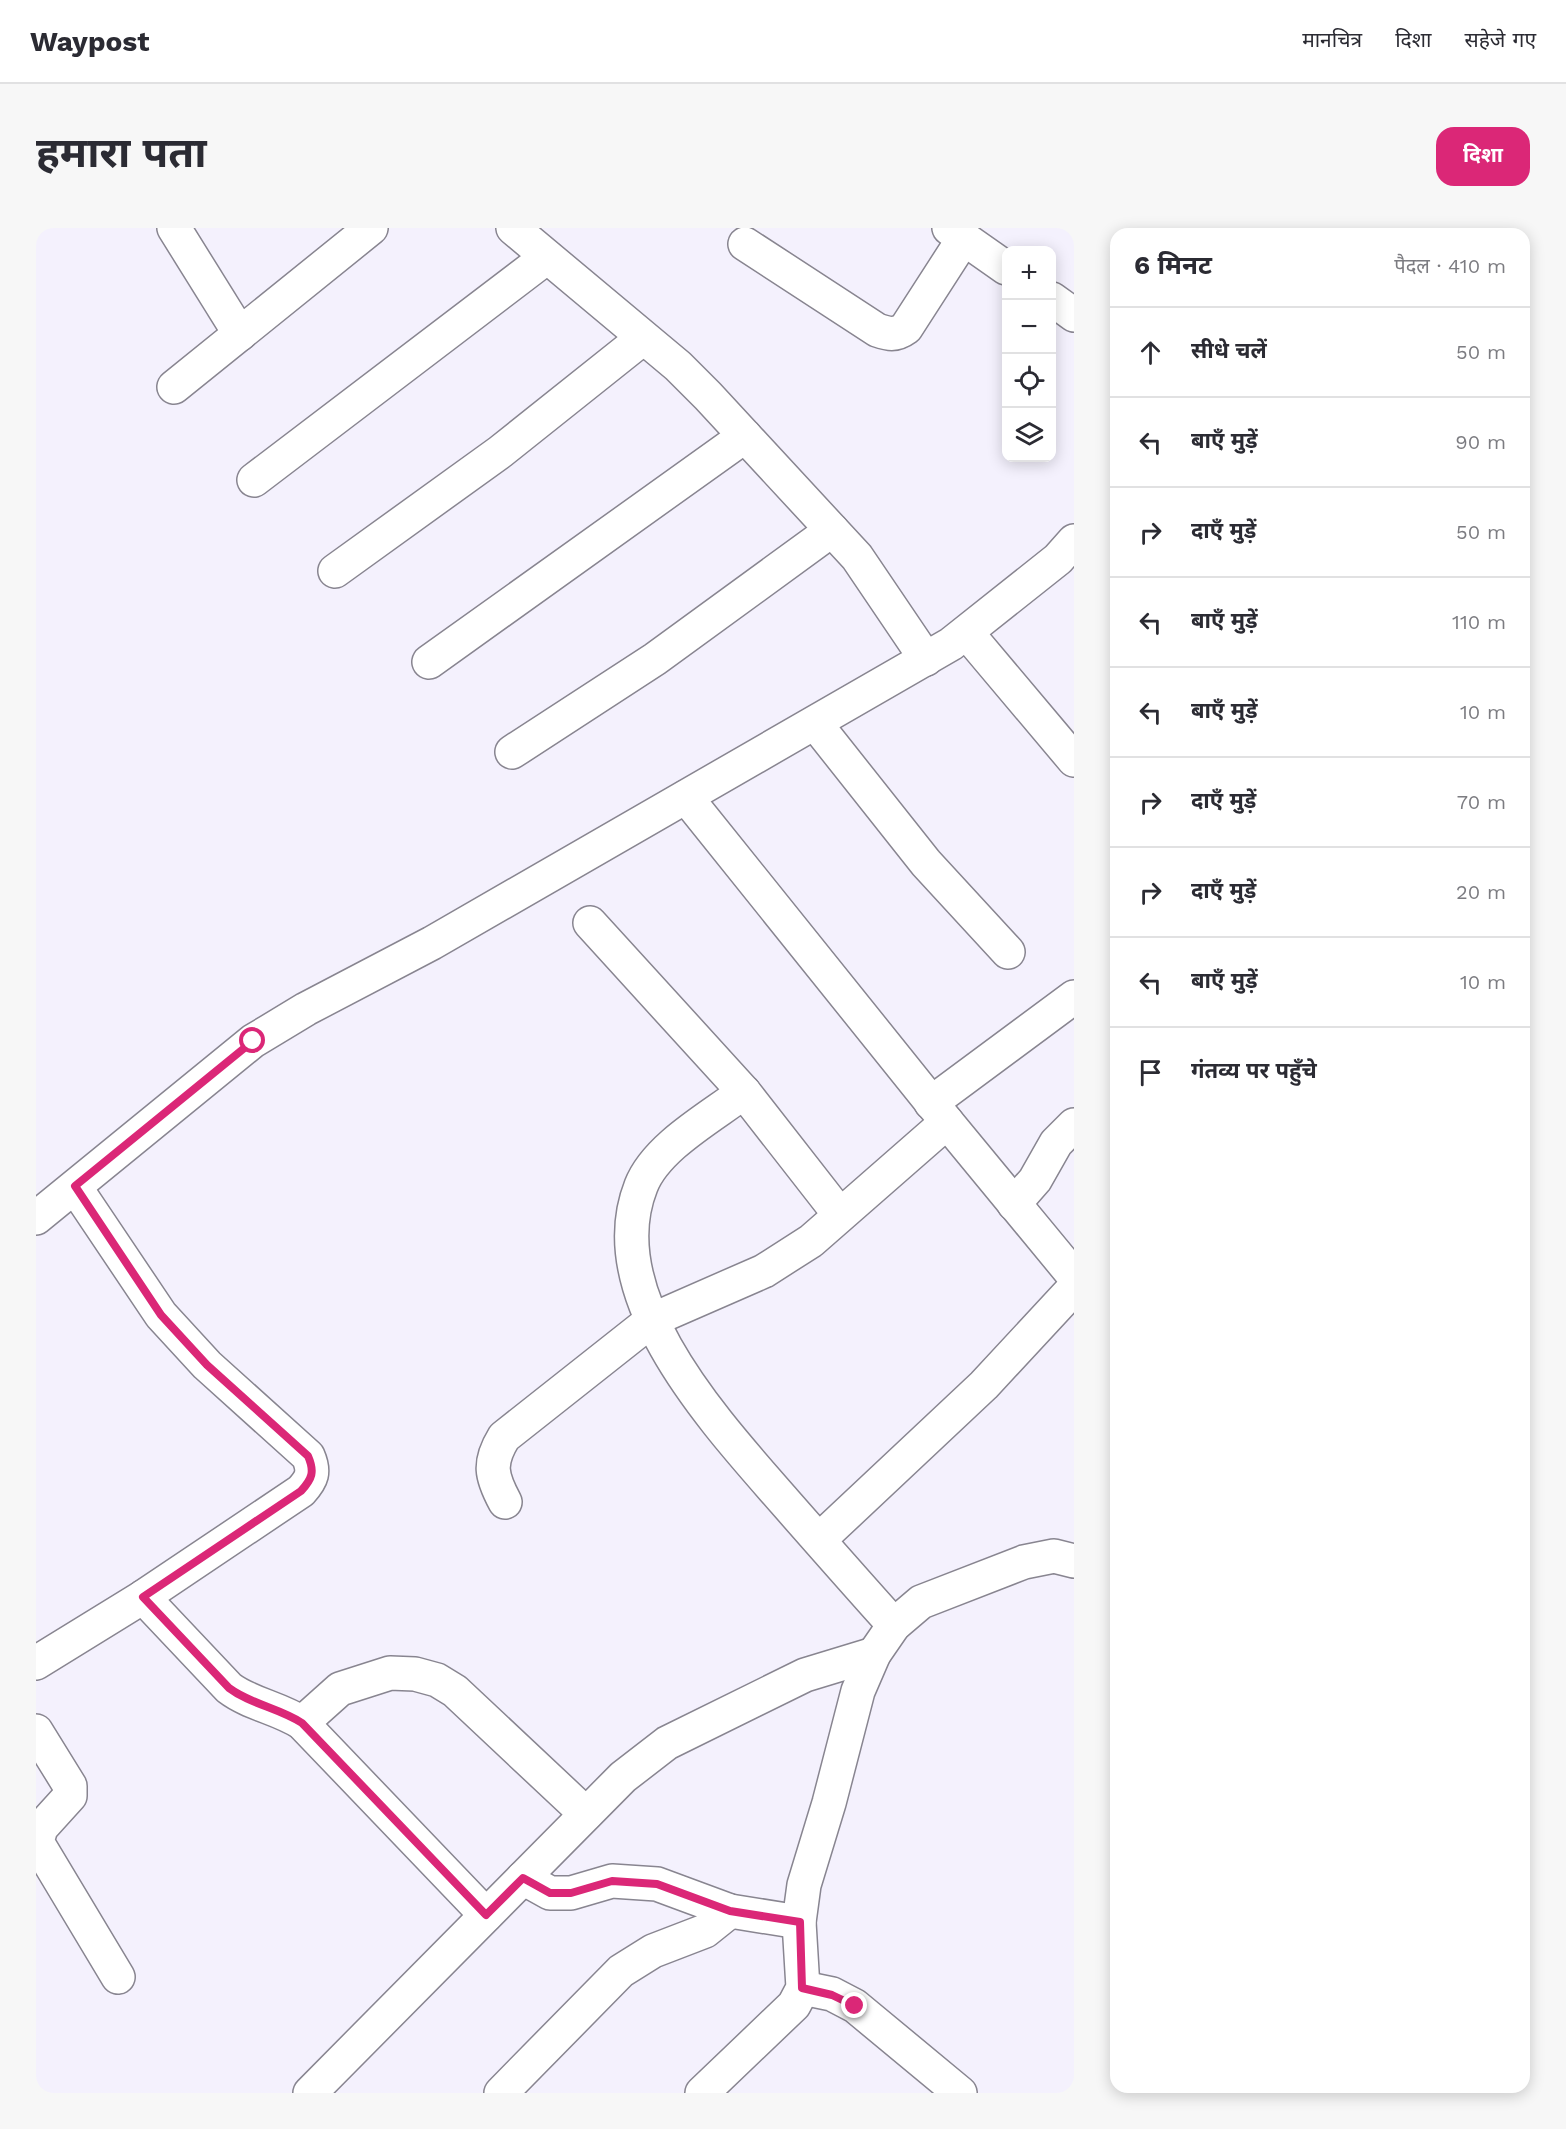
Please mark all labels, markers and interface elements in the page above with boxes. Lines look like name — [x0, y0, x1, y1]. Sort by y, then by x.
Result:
text: Waypost — [30, 25, 149, 58]
text: मानचित्र — [1302, 27, 1362, 52]
text: दिशा — [1395, 27, 1431, 52]
text: सहेजे गए — [1464, 27, 1536, 52]
button: दिशा — [1436, 127, 1530, 186]
text: हमारा पता — [36, 128, 207, 177]
map controls — [1002, 246, 1056, 462]
button: + — [1002, 246, 1056, 300]
text: 6 मिनट — [1134, 250, 1212, 280]
text: पैदल · 410 m — [1394, 254, 1506, 278]
button: − — [1002, 300, 1056, 354]
icon: ahead — [1134, 336, 1167, 369]
text: सीधे चलें — [1191, 338, 1267, 363]
text: 50 m — [1456, 340, 1506, 364]
button: locate — [1002, 354, 1056, 408]
button: layers — [1002, 408, 1056, 462]
icon: left — [1134, 426, 1167, 459]
text: बाएँ मुड़ें — [1191, 428, 1258, 453]
text: 90 m — [1455, 430, 1506, 454]
icon: right — [1134, 516, 1167, 549]
text: दाएँ मुड़ें — [1191, 518, 1256, 543]
text: 50 m — [1456, 520, 1506, 544]
icon: left — [1134, 606, 1167, 639]
text: बाएँ मुड़ें — [1191, 608, 1258, 633]
text: 110 m — [1452, 610, 1506, 634]
icon: left — [1134, 696, 1167, 729]
text: बाएँ मुड़ें — [1191, 698, 1258, 723]
text: 10 m — [1460, 700, 1506, 724]
icon: right — [1134, 786, 1167, 819]
text: दाएँ मुड़ें — [1191, 788, 1256, 813]
text: 70 m — [1457, 790, 1506, 814]
icon: right — [1134, 876, 1167, 909]
text: दाएँ मुड़ें — [1191, 878, 1256, 903]
text: 20 m — [1456, 880, 1506, 904]
icon: left — [1134, 966, 1167, 999]
text: बाएँ मुड़ें — [1191, 968, 1258, 993]
text: 10 m — [1460, 970, 1506, 994]
route start — [239, 1027, 265, 1053]
icon: arrive — [1134, 1056, 1167, 1089]
text: गंतव्य पर पहुँचे — [1191, 1058, 1317, 1083]
route end — [841, 1992, 867, 2018]

